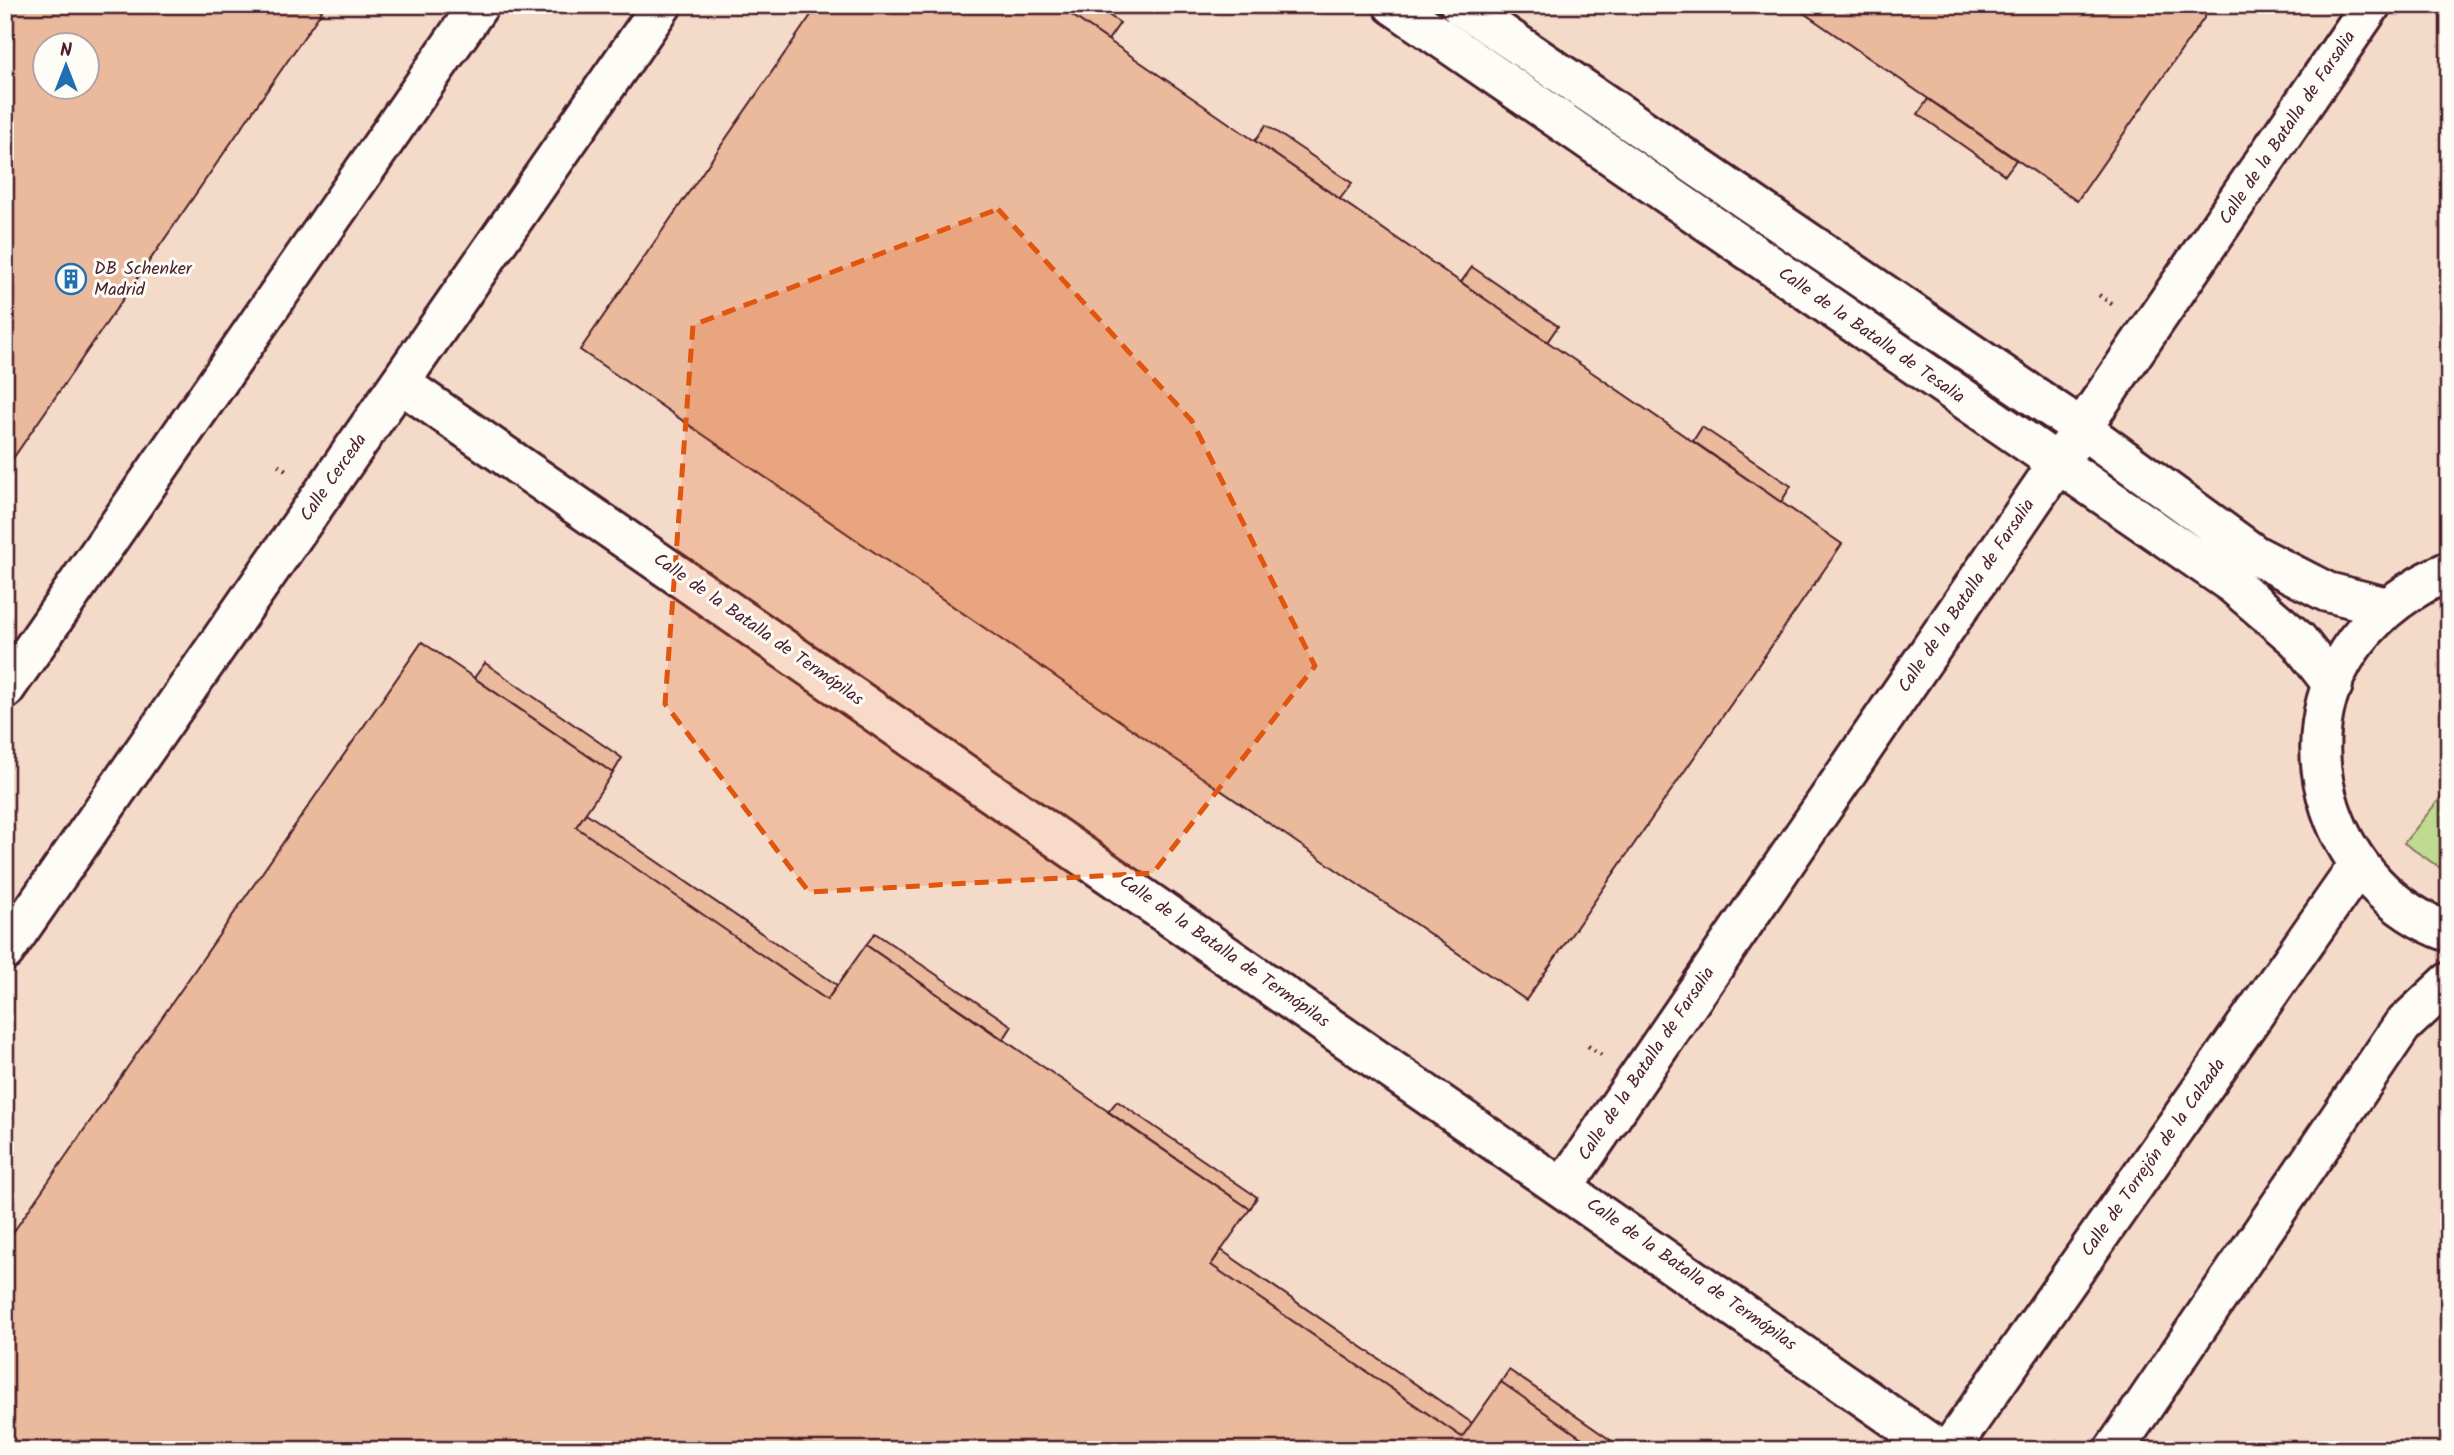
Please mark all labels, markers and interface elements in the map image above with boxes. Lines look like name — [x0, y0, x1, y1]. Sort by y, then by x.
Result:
street label: Calle de la Batalla de Farsalia — [2212, 25, 2364, 231]
north arrow — [32, 32, 102, 102]
text: N — [60, 36, 72, 66]
place label: DB Schenker Madrid — [94, 255, 193, 305]
street label: Calle de la Batalla de Tesalia — [1771, 260, 1971, 412]
building icon: DB Schenker Madrid — [54, 262, 88, 296]
street label: Calle Cerceda — [293, 428, 375, 528]
street label: Calle de la Batalla de Farsalia — [1891, 493, 2043, 699]
street label: Calle de la Batalla de Termópilas — [647, 546, 870, 714]
street label: Calle de la Batalla de Termópilas — [1113, 868, 1336, 1036]
street label: Calle de la Batalla de Farsalia — [1571, 961, 1723, 1167]
street label: Calle de Torrejón de la Calzada — [2074, 1053, 2234, 1263]
street label: Calle de la Batalla de Termópilas — [1580, 1191, 1803, 1359]

